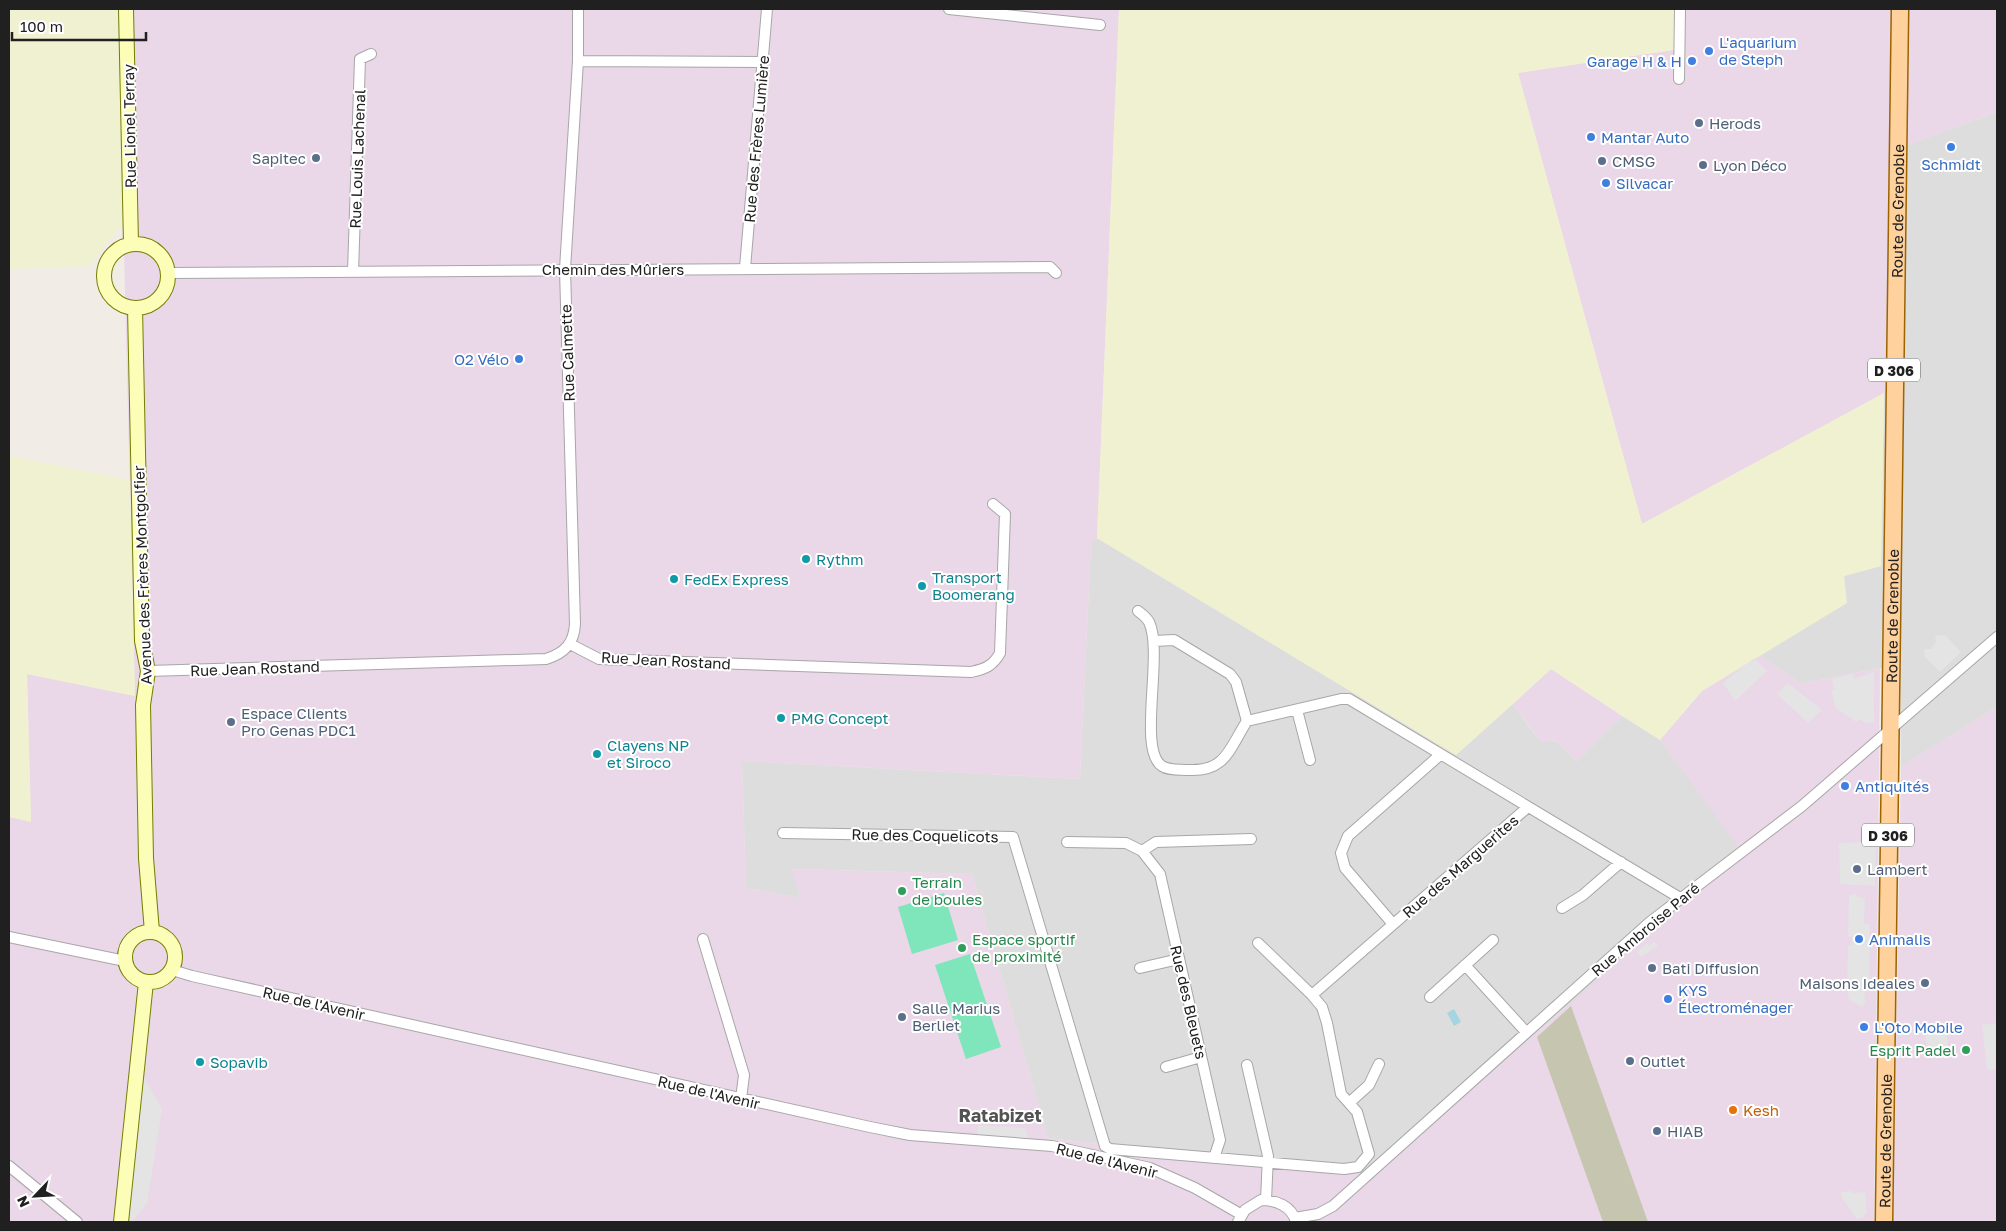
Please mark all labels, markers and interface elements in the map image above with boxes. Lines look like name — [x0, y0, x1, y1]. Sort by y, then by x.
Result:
scale bar — [12, 10, 146, 42]
text: 100 m — [20, 17, 63, 35]
place label: L'aquarium de Steph — [1719, 33, 1797, 68]
marker: L'aquarium de Steph — [1703, 45, 1715, 57]
place label: Garage H & H — [1587, 52, 1682, 70]
street label: Rue des Frères Lumière — [740, 54, 772, 224]
marker: Garage H & H — [1686, 55, 1698, 67]
street label: Rue Lionel Terray — [119, 63, 139, 188]
street label: Rue Louis Lachenal — [346, 89, 368, 229]
place label: Herods — [1709, 114, 1761, 132]
marker: Herods — [1693, 117, 1705, 129]
place label: Mantar Auto — [1601, 128, 1689, 146]
marker: Mantar Auto — [1585, 131, 1597, 143]
marker: Schmidt — [1945, 141, 1957, 153]
street label: Route de Grenoble — [1887, 144, 1907, 278]
place label: Sapitec — [252, 149, 306, 167]
marker: Sapitec — [310, 152, 322, 164]
place label: CMSG — [1612, 152, 1655, 170]
marker: CMSG — [1596, 155, 1608, 167]
place label: Schmidt — [1921, 155, 1981, 173]
place label: Lyon Déco — [1713, 156, 1787, 174]
marker: Lyon Déco — [1697, 159, 1709, 171]
place label: Silvacar — [1616, 174, 1673, 192]
marker: Silvacar — [1600, 177, 1612, 189]
street label: Chemin des Mûriers — [542, 260, 684, 278]
street label: Rue Calmette — [556, 304, 578, 402]
place label: O2 Vélo — [454, 350, 509, 368]
marker: O2 Vélo — [513, 353, 525, 365]
road number: D 306 — [1868, 358, 1920, 382]
street label: Avenue des Frères Montgolfier — [129, 465, 155, 685]
street label: Route de Grenoble — [1882, 549, 1902, 683]
place label: Rythm — [816, 550, 864, 568]
marker: Rythm — [800, 553, 812, 565]
place label: Transport Boomerang — [932, 568, 1015, 603]
place label: FedEx Express — [684, 570, 789, 588]
marker: FedEx Express — [668, 573, 680, 585]
marker: Transport Boomerang — [916, 580, 928, 592]
street label: Rue Jean Rostand — [601, 648, 731, 672]
street label: Rue Jean Rostand — [190, 657, 320, 679]
place label: Espace Clients Pro Genas PDC1 — [241, 704, 356, 739]
place label: PMG Concept — [791, 709, 889, 727]
marker: PMG Concept — [775, 712, 787, 724]
marker: Espace Clients Pro Genas PDC1 — [225, 716, 237, 728]
place label: Clayens NP et Siroco — [607, 736, 689, 771]
marker: Clayens NP et Siroco — [591, 748, 603, 760]
place label: Antiquités — [1855, 777, 1929, 795]
marker: Antiquités — [1839, 780, 1851, 792]
street label: Rue des Marguerites — [1398, 811, 1522, 921]
road number: D 306 — [1862, 824, 1914, 846]
street label: Rue des Coquelicots — [851, 825, 999, 845]
place label: Lambert — [1867, 860, 1928, 878]
marker: Lambert — [1851, 863, 1863, 875]
place label: Terrain de boules — [912, 873, 982, 908]
street label: Rue Ambroise Paré — [1587, 878, 1703, 979]
marker: Terrain de boules — [896, 885, 908, 897]
place label: Espace sportif de proximité — [972, 930, 1076, 965]
place label: Animalis — [1869, 930, 1931, 948]
marker: Animalis — [1853, 933, 1865, 945]
marker: Espace sportif de proximité — [956, 942, 968, 954]
street label: Rue des Bleuets — [1167, 943, 1211, 1061]
place label: Bati Diffusion — [1662, 959, 1759, 977]
marker: Bati Diffusion — [1646, 962, 1658, 974]
place label: Maisons Ideales — [1799, 974, 1915, 992]
marker: Maisons Ideales — [1919, 977, 1931, 989]
place label: KYS Électroménager — [1678, 981, 1793, 1016]
street label: Rue de l'Avenir — [261, 982, 367, 1024]
marker: KYS Électroménager — [1662, 993, 1674, 1005]
place label: Salle Marius Berliet — [912, 999, 1000, 1034]
marker: Salle Marius Berliet — [896, 1011, 908, 1023]
place label: L'Oto Mobile — [1874, 1018, 1963, 1036]
marker: L'Oto Mobile — [1858, 1021, 1870, 1033]
place label: Esprit Padel — [1869, 1041, 1956, 1059]
marker: Esprit Padel — [1960, 1044, 1972, 1056]
place label: Outlet — [1640, 1052, 1686, 1070]
place label: Sopavib — [210, 1053, 268, 1071]
marker: Outlet — [1624, 1055, 1636, 1067]
marker: Sopavib — [194, 1056, 206, 1068]
street label: Rue de l'Avenir — [656, 1071, 762, 1113]
street label: Route de Grenoble — [1875, 1074, 1895, 1208]
place label: Kesh — [1743, 1101, 1779, 1119]
district label: Ratabizet — [958, 1104, 1042, 1126]
marker: Kesh — [1727, 1104, 1739, 1116]
place label: HIAB — [1667, 1122, 1703, 1140]
marker: HIAB — [1651, 1125, 1663, 1137]
street label: Rue de l'Avenir — [1054, 1139, 1160, 1181]
north arrow — [10, 1171, 60, 1221]
text: N — [13, 1193, 33, 1210]

